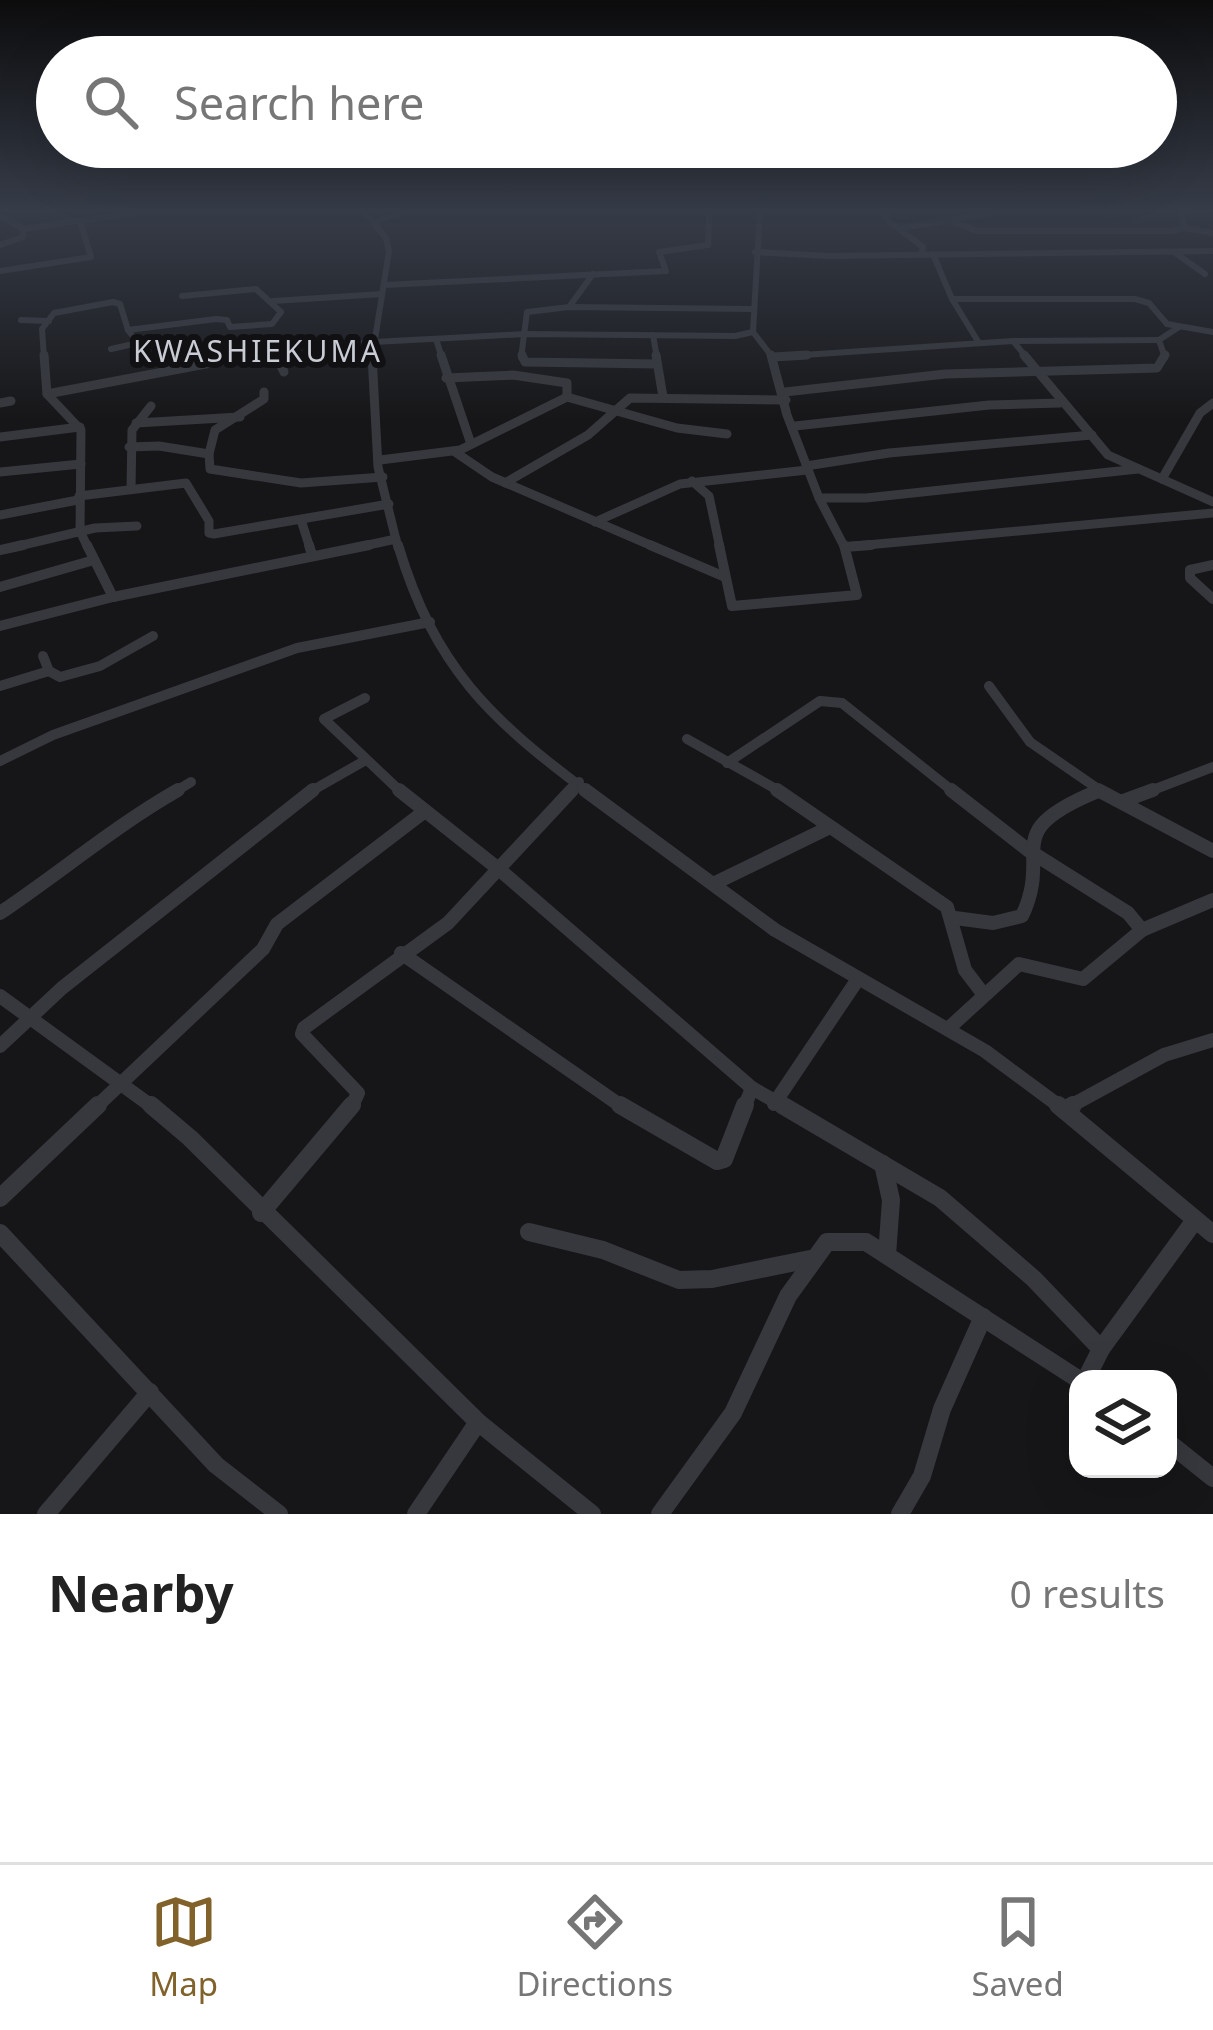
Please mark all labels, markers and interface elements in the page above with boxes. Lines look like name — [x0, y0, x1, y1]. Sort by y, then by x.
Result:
search box — [36, 36, 1177, 168]
icon: search — [78, 69, 144, 135]
text: Search here — [174, 72, 424, 133]
district label: KWASHIEKUMA — [133, 330, 383, 371]
map controls — [1069, 1370, 1177, 1478]
button: layers — [1069, 1370, 1177, 1478]
text: Nearby — [48, 1557, 234, 1627]
text: 0 results — [1010, 1566, 1165, 1619]
tab: Map — [149, 1889, 218, 2006]
tab: Directions — [516, 1889, 673, 2006]
tab: Saved — [971, 1889, 1064, 2006]

